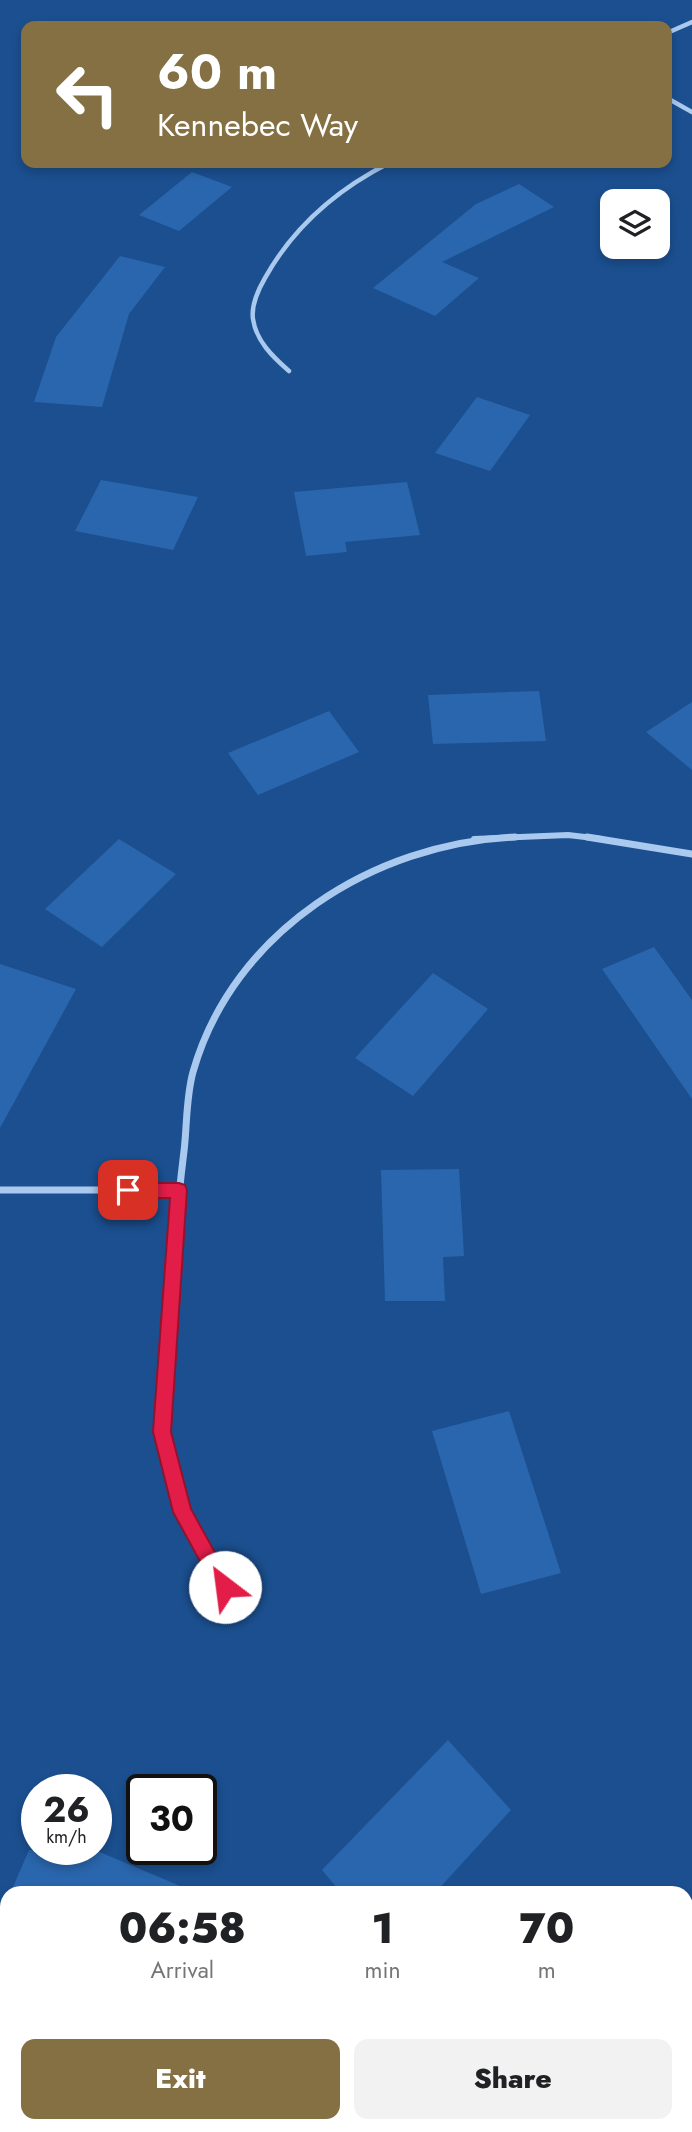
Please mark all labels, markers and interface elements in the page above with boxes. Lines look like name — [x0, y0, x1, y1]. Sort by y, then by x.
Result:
text: 60 m — [157, 37, 277, 107]
icon: left — [42, 49, 133, 140]
text: Kennebec Way — [157, 102, 358, 148]
map controls — [600, 189, 670, 259]
button: layers — [600, 189, 670, 259]
pin — [98, 1160, 158, 1220]
icon: arrive — [109, 1171, 147, 1209]
position arrow — [188, 1550, 262, 1624]
speed limit sign: 30 — [126, 1774, 217, 1865]
text: 26 — [43, 1785, 90, 1835]
text: km/h — [46, 1824, 87, 1850]
text: 06:58 — [119, 1898, 246, 1959]
text: 1 — [372, 1898, 394, 1959]
text: 70 — [519, 1898, 574, 1959]
text: Arrival — [151, 1953, 214, 1987]
text: min — [365, 1953, 401, 1987]
text: m — [538, 1953, 556, 1987]
button: Exit — [21, 2039, 340, 2119]
button: Share — [354, 2039, 672, 2119]

